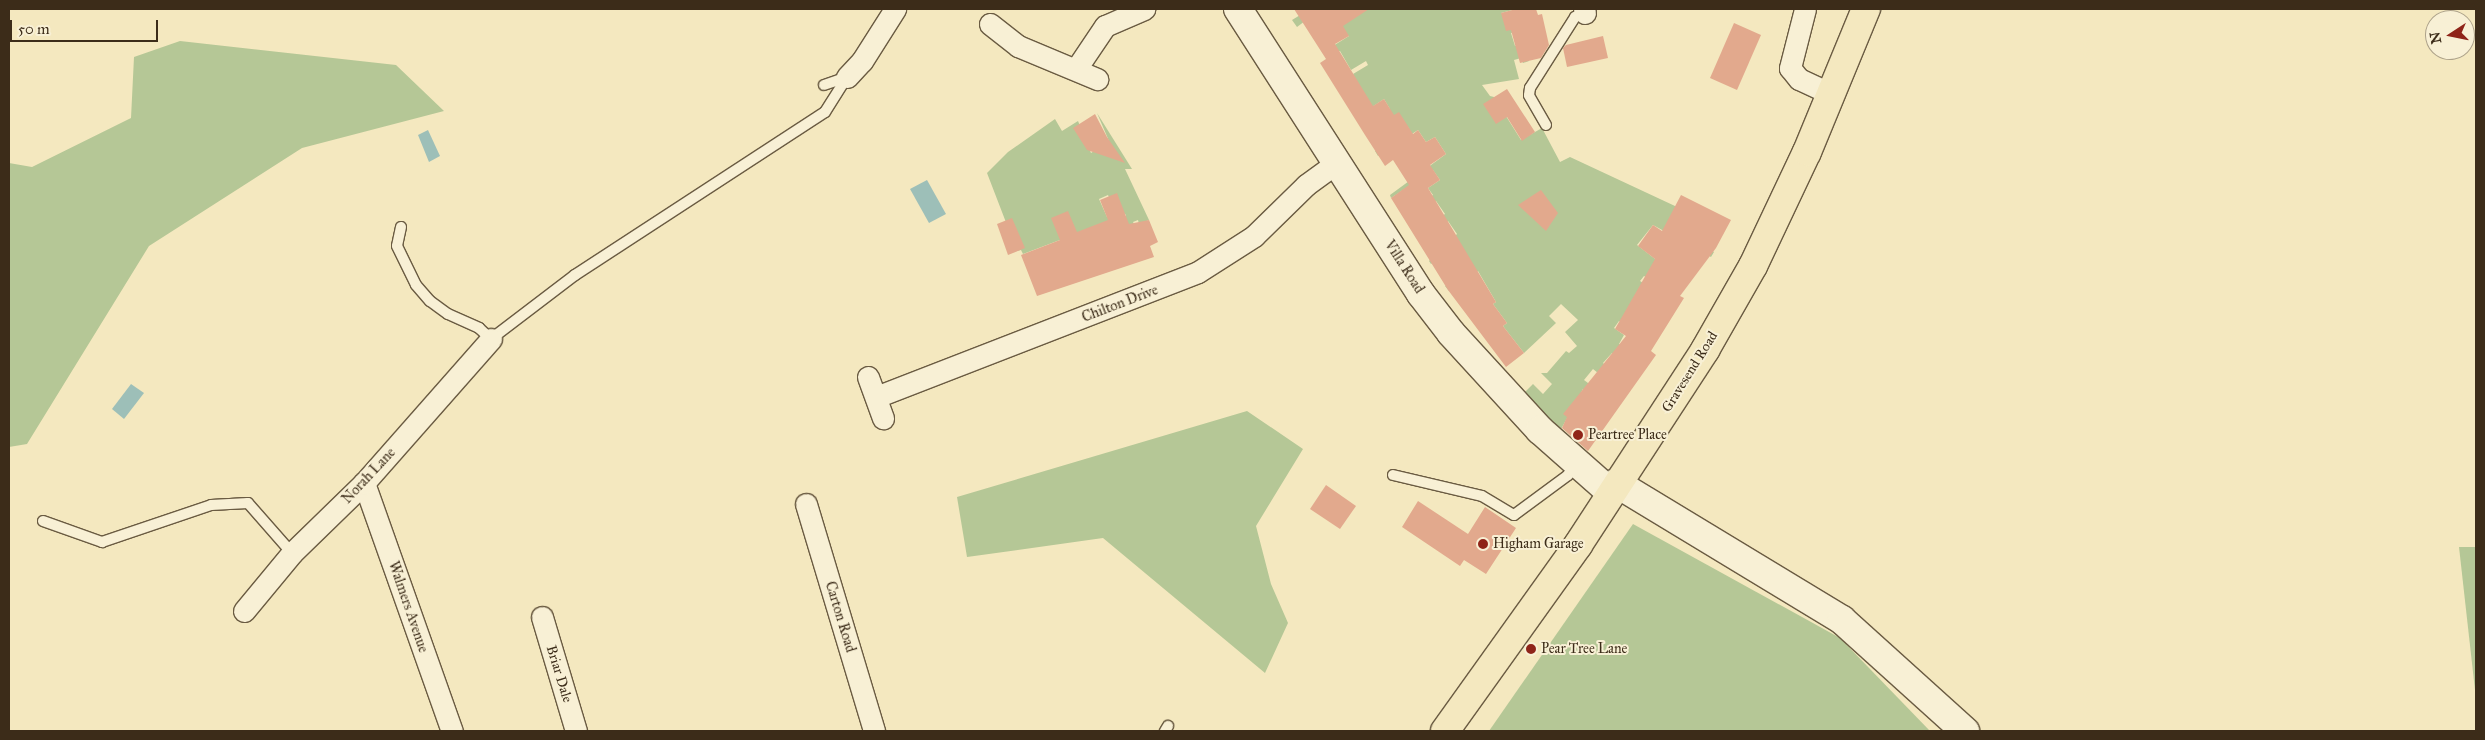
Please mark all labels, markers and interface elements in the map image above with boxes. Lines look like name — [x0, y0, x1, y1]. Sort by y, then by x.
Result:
scale bar — [12, 10, 160, 42]
north arrow — [2425, 10, 2475, 60]
text: 50 m — [18, 20, 50, 38]
text: N — [2426, 30, 2445, 45]
street label: Villa Road — [1381, 237, 1427, 297]
street label: Chilton Drive — [1080, 282, 1160, 326]
street label: Gravesend Road — [1658, 329, 1722, 415]
place label: Peartree Place — [1588, 427, 1667, 443]
marker: Peartree Place — [1572, 429, 1584, 441]
street label: Norah Lane — [339, 445, 399, 507]
place label: Higham Garage — [1493, 536, 1584, 552]
marker: Higham Garage — [1477, 538, 1489, 550]
street label: Walmers Avenue — [385, 559, 431, 655]
street label: Carton Road — [821, 580, 859, 654]
place label: Pear Tree Lane — [1541, 641, 1627, 657]
street label: Briar Dale — [542, 643, 576, 705]
marker: Pear Tree Lane — [1525, 643, 1537, 655]

